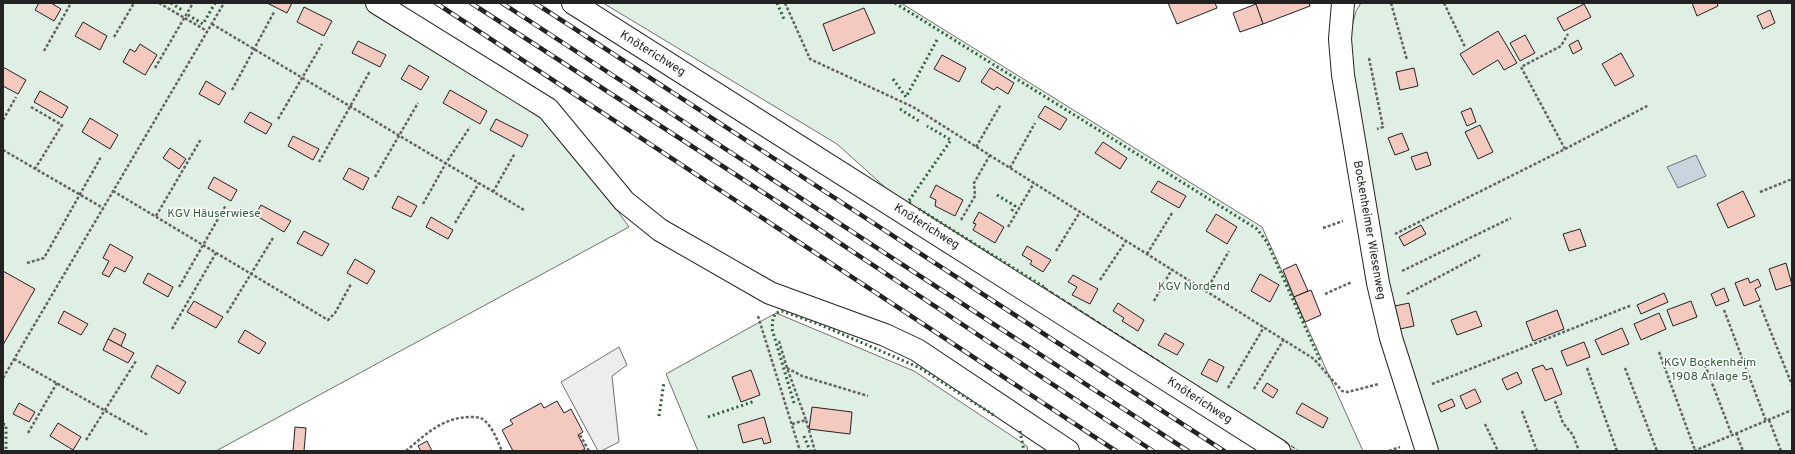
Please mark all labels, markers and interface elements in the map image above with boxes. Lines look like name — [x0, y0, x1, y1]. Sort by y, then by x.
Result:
street label: Knöterichweg — [617, 27, 688, 80]
street label: Bockenheimer Wiesenweg — [1349, 159, 1389, 301]
street label: Knöterichweg — [891, 200, 962, 253]
park label: KGV Häuserwiese — [167, 206, 261, 222]
park label: KGV Nordend — [1158, 279, 1230, 295]
park label: KGV Bockenheim 1908 Anlage 5 — [1664, 355, 1756, 385]
street label: Knöterichweg — [1164, 374, 1235, 428]

